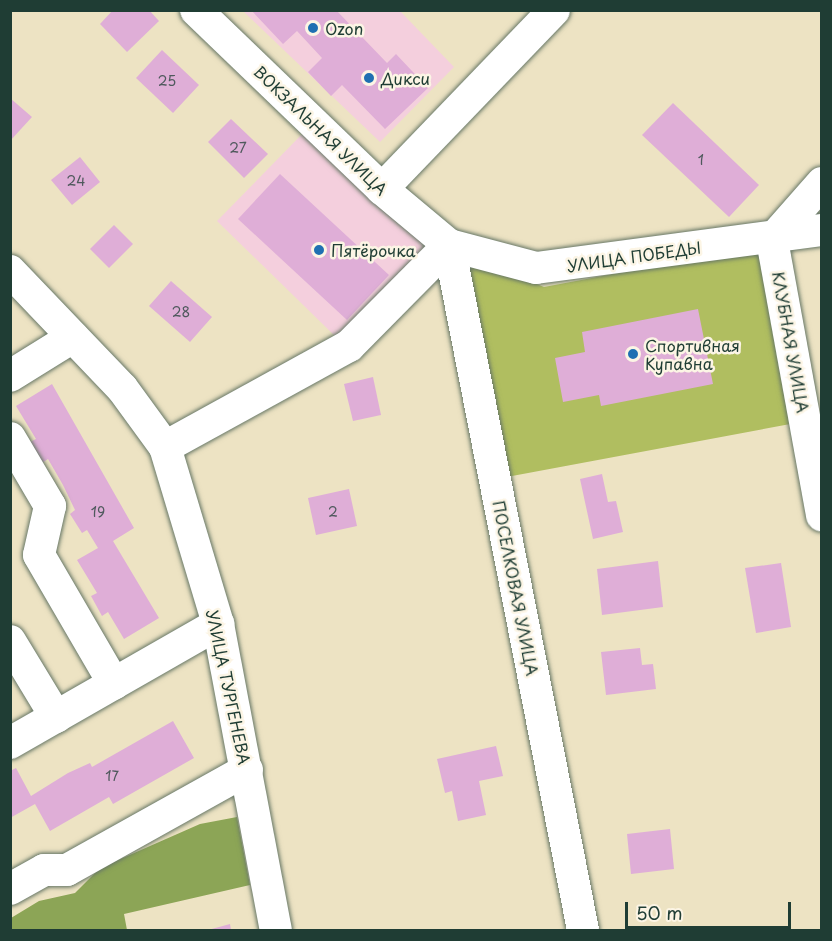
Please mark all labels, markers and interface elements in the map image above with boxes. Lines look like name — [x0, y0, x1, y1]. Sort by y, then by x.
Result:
place label: Ozon — [325, 18, 363, 38]
marker: Ozon — [306, 21, 320, 35]
street label: ВОКЗАЛЬНАЯ УЛИЦА — [250, 61, 392, 199]
place label: Дикси — [381, 68, 430, 88]
marker: Дикси — [362, 71, 376, 85]
house number: 25 — [158, 73, 176, 89]
house number: 27 — [229, 140, 247, 156]
house number: 1 — [698, 152, 704, 168]
house number: 24 — [67, 173, 85, 189]
street label: УЛИЦА ПОБЕДЫ — [565, 237, 703, 275]
place label: Пятёрочка — [331, 240, 416, 260]
marker: Пятёрочка — [312, 243, 326, 257]
street label: КЛУБНАЯ УЛИЦА — [769, 270, 813, 414]
house number: 28 — [172, 304, 190, 320]
place label: Спортивная Купавна — [645, 335, 740, 373]
marker: Спортивная Купавна — [626, 347, 640, 361]
street label: ПОСЕЛКОВАЯ УЛИЦА — [490, 499, 542, 677]
house number: 19 — [91, 504, 105, 520]
house number: 2 — [328, 504, 338, 520]
street label: УЛИЦА ТУРГЕНЕВА — [203, 607, 255, 767]
house number: 17 — [105, 768, 119, 784]
scale bar — [628, 890, 794, 928]
text: 50 m — [636, 899, 683, 926]

